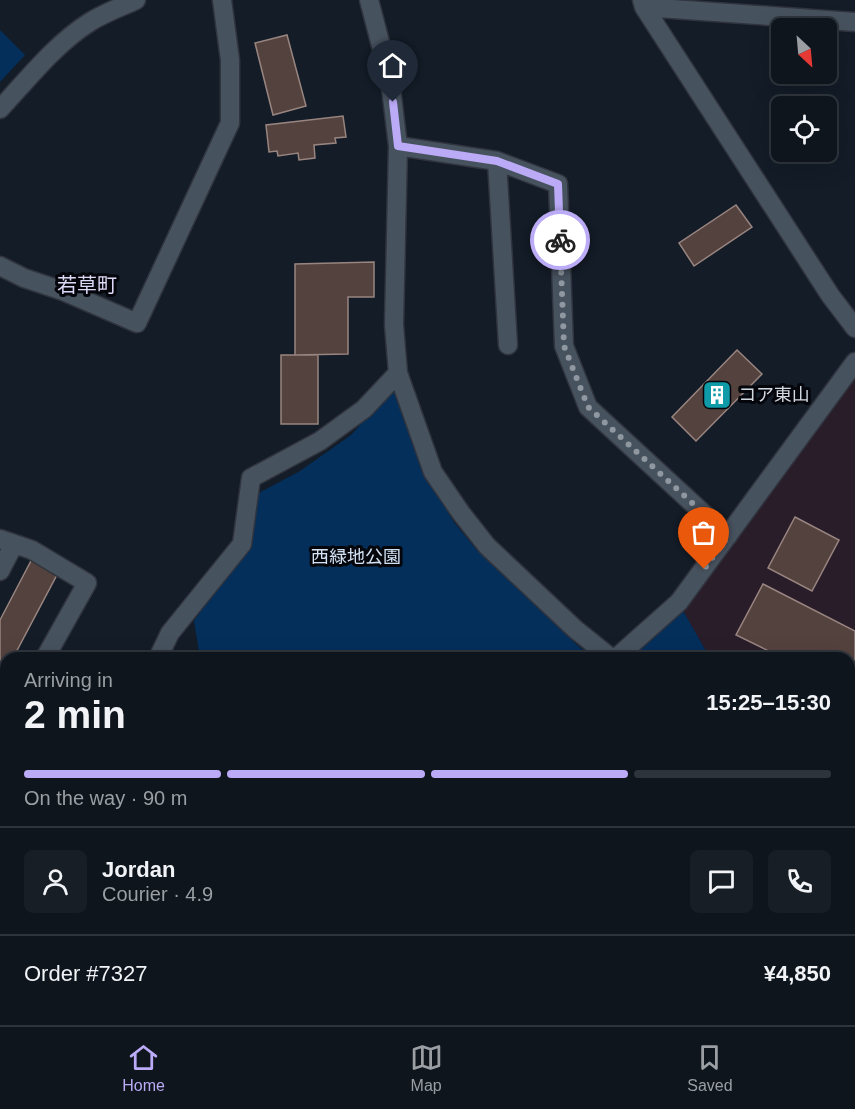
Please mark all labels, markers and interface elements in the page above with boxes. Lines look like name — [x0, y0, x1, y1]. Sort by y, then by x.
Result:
north arrow — [771, 18, 837, 84]
map controls — [771, 18, 837, 162]
pin — [367, 40, 418, 102]
icon: home — [376, 49, 409, 82]
button: locate — [771, 96, 837, 162]
courier — [530, 210, 590, 270]
icon: bike — [544, 224, 577, 257]
district label: 若草町 — [57, 274, 117, 296]
building icon: コア東山 — [701, 379, 733, 411]
place label: コア東山 — [738, 385, 810, 405]
pin — [678, 507, 729, 569]
icon: bag — [687, 516, 720, 549]
park label: 西緑地公園 — [311, 547, 401, 567]
text: Arriving in — [24, 669, 113, 691]
text: 15:25–15:30 — [706, 690, 831, 715]
text: 2 min — [24, 693, 126, 736]
text: On the way · 90 m — [24, 787, 187, 809]
button: person — [24, 850, 87, 913]
button: chat — [690, 850, 753, 913]
button: phone — [768, 850, 831, 913]
text: Jordan — [102, 857, 175, 882]
text: Courier · 4.9 — [102, 883, 213, 905]
text: Order #7327 — [24, 961, 148, 986]
text: ¥4,850 — [764, 961, 831, 986]
tab: Home — [122, 1041, 165, 1095]
tab: Map — [410, 1041, 443, 1095]
tab: Saved — [687, 1041, 733, 1095]

